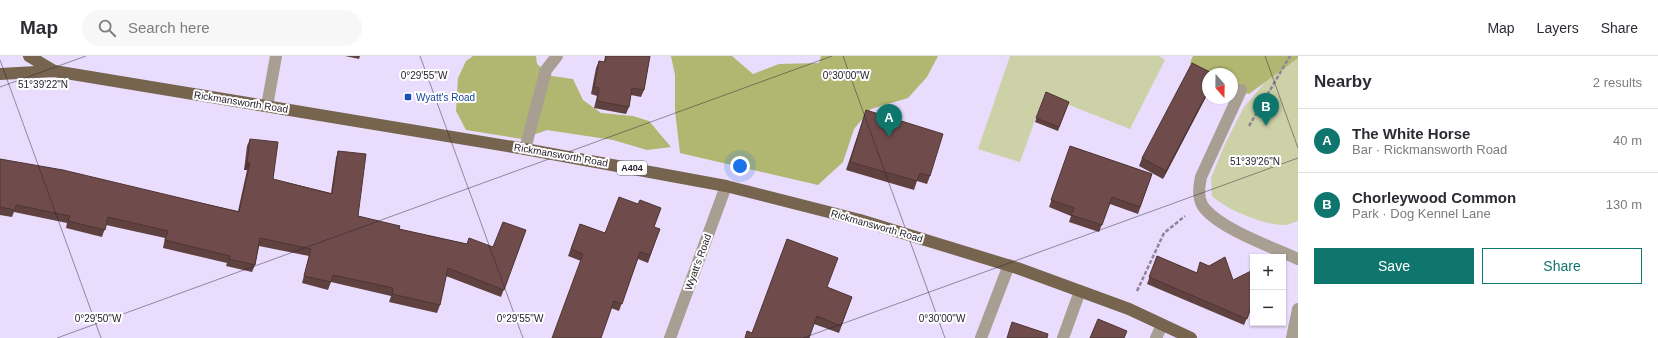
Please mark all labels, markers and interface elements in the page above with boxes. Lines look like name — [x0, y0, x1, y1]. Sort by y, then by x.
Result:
search box — [82, 10, 362, 46]
text: Map — [20, 17, 58, 38]
icon: search — [96, 17, 118, 39]
text: Search here — [128, 19, 210, 36]
text: Map — [1487, 20, 1515, 36]
text: Layers — [1537, 20, 1579, 36]
text: Share — [1601, 20, 1638, 36]
north arrow — [1202, 68, 1238, 104]
text: 0°29'55"W — [401, 70, 448, 81]
text: 0°30'00"W — [823, 70, 870, 81]
text: Nearby — [1314, 72, 1372, 91]
text: 2 results — [1593, 75, 1642, 90]
text: 51°39'22"N — [18, 79, 68, 90]
street label: Rickmansworth Road — [193, 89, 289, 115]
marker: Wyatt's Road — [403, 92, 413, 102]
place label: Wyatt's Road — [416, 92, 475, 103]
pin: B — [1253, 93, 1279, 126]
pin: A — [876, 104, 902, 137]
text: The White Horse — [1352, 125, 1470, 142]
text: A — [1322, 133, 1332, 148]
text: 40 m — [1613, 133, 1642, 148]
street label: Rickmansworth Road — [513, 141, 609, 169]
text: Bar · Rickmansworth Road — [1352, 142, 1507, 157]
your location — [730, 156, 750, 176]
text: 51°39'26"N — [1230, 156, 1280, 167]
road number: A404 — [617, 161, 647, 175]
text: Chorleywood Common — [1352, 189, 1516, 206]
text: B — [1322, 197, 1332, 212]
text: 130 m — [1606, 197, 1642, 212]
text: Park · Dog Kennel Lane — [1352, 206, 1491, 221]
street label: Rickmansworth Road — [830, 208, 924, 244]
street label: Wyatt's Road — [683, 232, 713, 292]
button: Save — [1314, 248, 1474, 284]
button: Share — [1482, 248, 1642, 284]
map controls — [1250, 254, 1286, 326]
button: + — [1250, 254, 1286, 290]
button: − — [1250, 290, 1286, 326]
text: 0°29'50"W — [75, 313, 122, 324]
text: 0°29'55"W — [497, 313, 544, 324]
text: 0°30'00"W — [919, 313, 966, 324]

